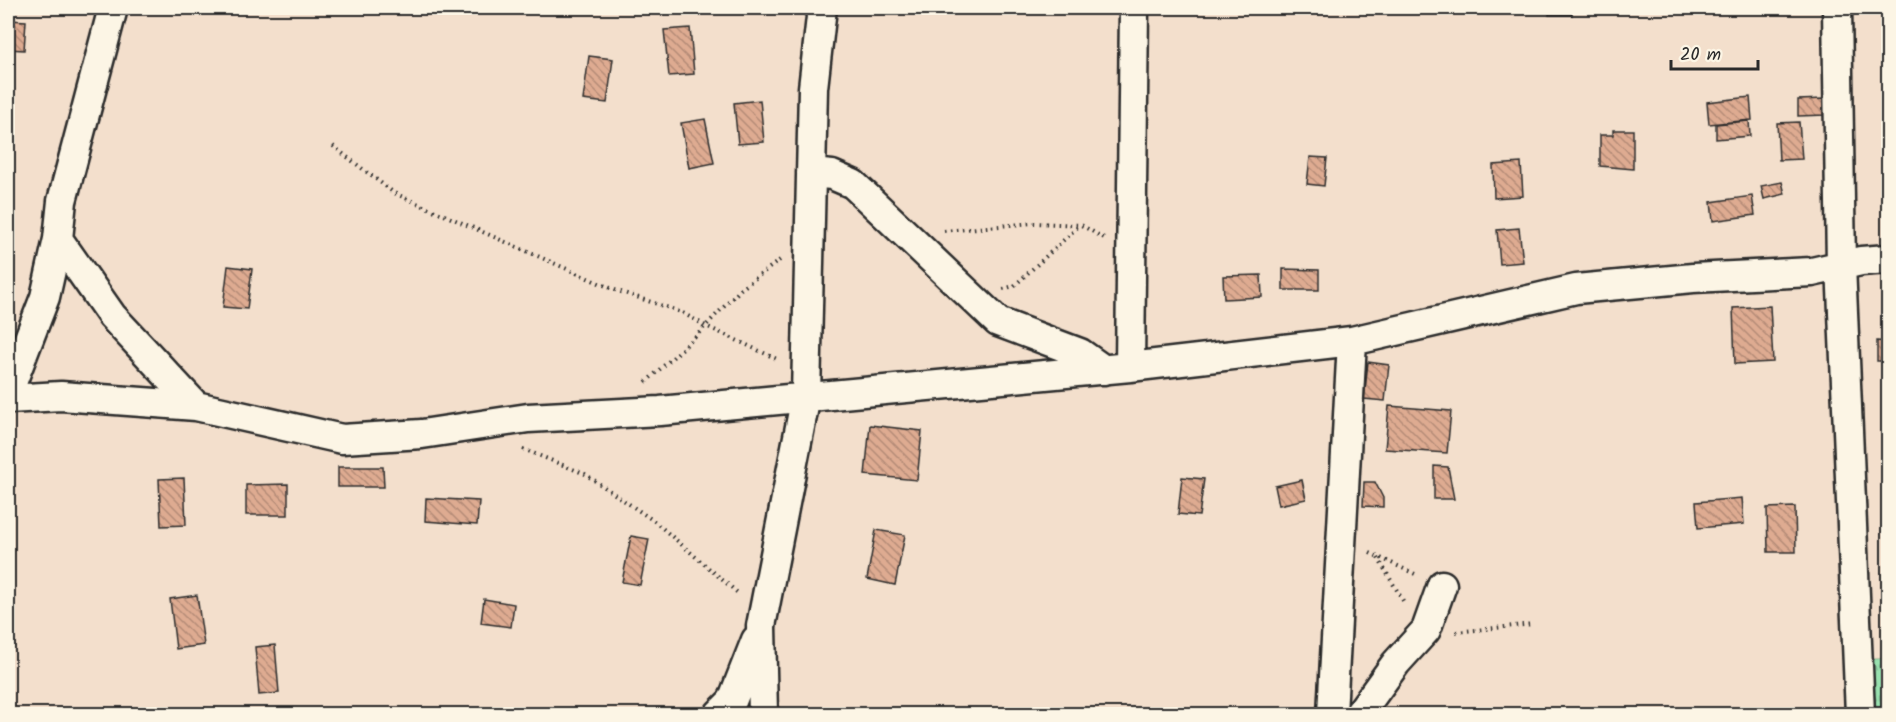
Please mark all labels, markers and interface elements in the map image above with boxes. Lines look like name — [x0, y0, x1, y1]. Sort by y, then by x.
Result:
scale bar — [1671, 33, 1758, 71]
text: 20 m — [1680, 41, 1721, 70]

